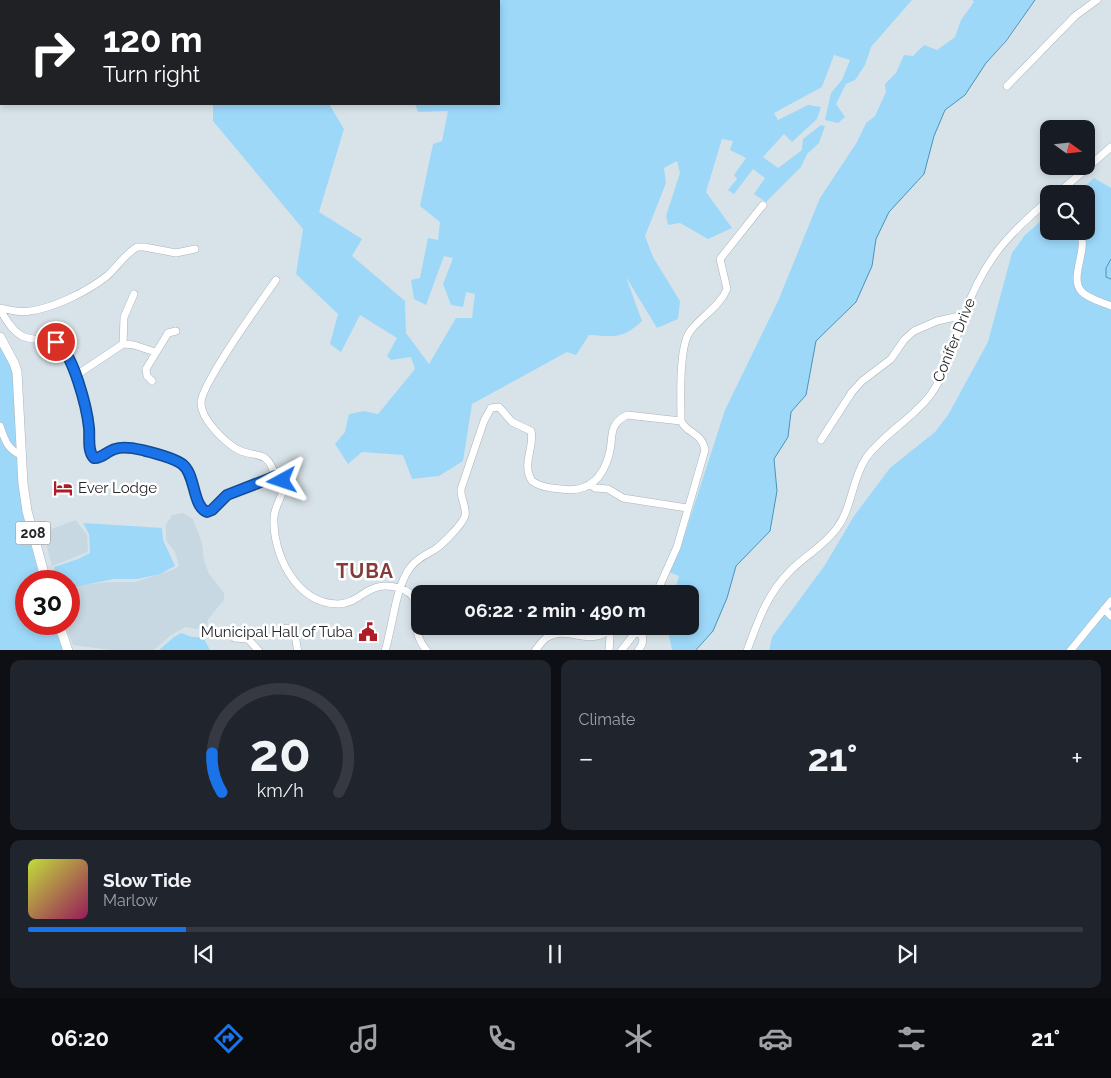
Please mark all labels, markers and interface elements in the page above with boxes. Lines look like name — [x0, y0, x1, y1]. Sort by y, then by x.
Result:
text: 120 m — [103, 19, 203, 60]
icon: right — [20, 20, 85, 85]
text: Turn right — [103, 61, 200, 87]
north arrow — [1040, 120, 1095, 175]
map controls — [1040, 120, 1095, 240]
button: search — [1040, 185, 1095, 240]
street label: Conifer Drive — [929, 295, 979, 385]
pin — [35, 321, 77, 363]
icon: arrive — [42, 328, 70, 356]
position arrow — [255, 454, 307, 506]
hotel icon: Ever Lodge — [52, 477, 74, 499]
place label: Ever Lodge — [78, 479, 157, 497]
road number: 208 — [15, 522, 50, 544]
district label: TUBA — [336, 559, 394, 583]
speed limit sign: 30 — [15, 570, 80, 635]
text: 06:22 · 2 min · 490 m — [464, 599, 646, 621]
public building icon: Municipal Hall of Tuba — [357, 621, 379, 643]
place label: Municipal Hall of Tuba — [201, 623, 353, 641]
text: Climate — [579, 710, 635, 729]
text: 20 — [250, 722, 311, 783]
text: 21° — [807, 735, 858, 780]
text: − — [579, 742, 594, 775]
text: + — [1071, 742, 1083, 775]
text: km/h — [257, 780, 304, 801]
text: Slow Tide — [103, 869, 192, 891]
text: Marlow — [103, 891, 158, 910]
icon: previous — [190, 940, 218, 968]
icon: pause — [541, 940, 569, 968]
icon: next — [893, 940, 921, 968]
icon: directions — [211, 1021, 246, 1056]
icon: music — [347, 1021, 382, 1056]
icon: phone — [484, 1021, 519, 1056]
icon: climate — [621, 1021, 656, 1056]
icon: car — [758, 1021, 793, 1056]
icon: filters — [894, 1021, 929, 1056]
text: 06:20 — [51, 1025, 109, 1051]
text: 21° — [1031, 1025, 1060, 1051]

